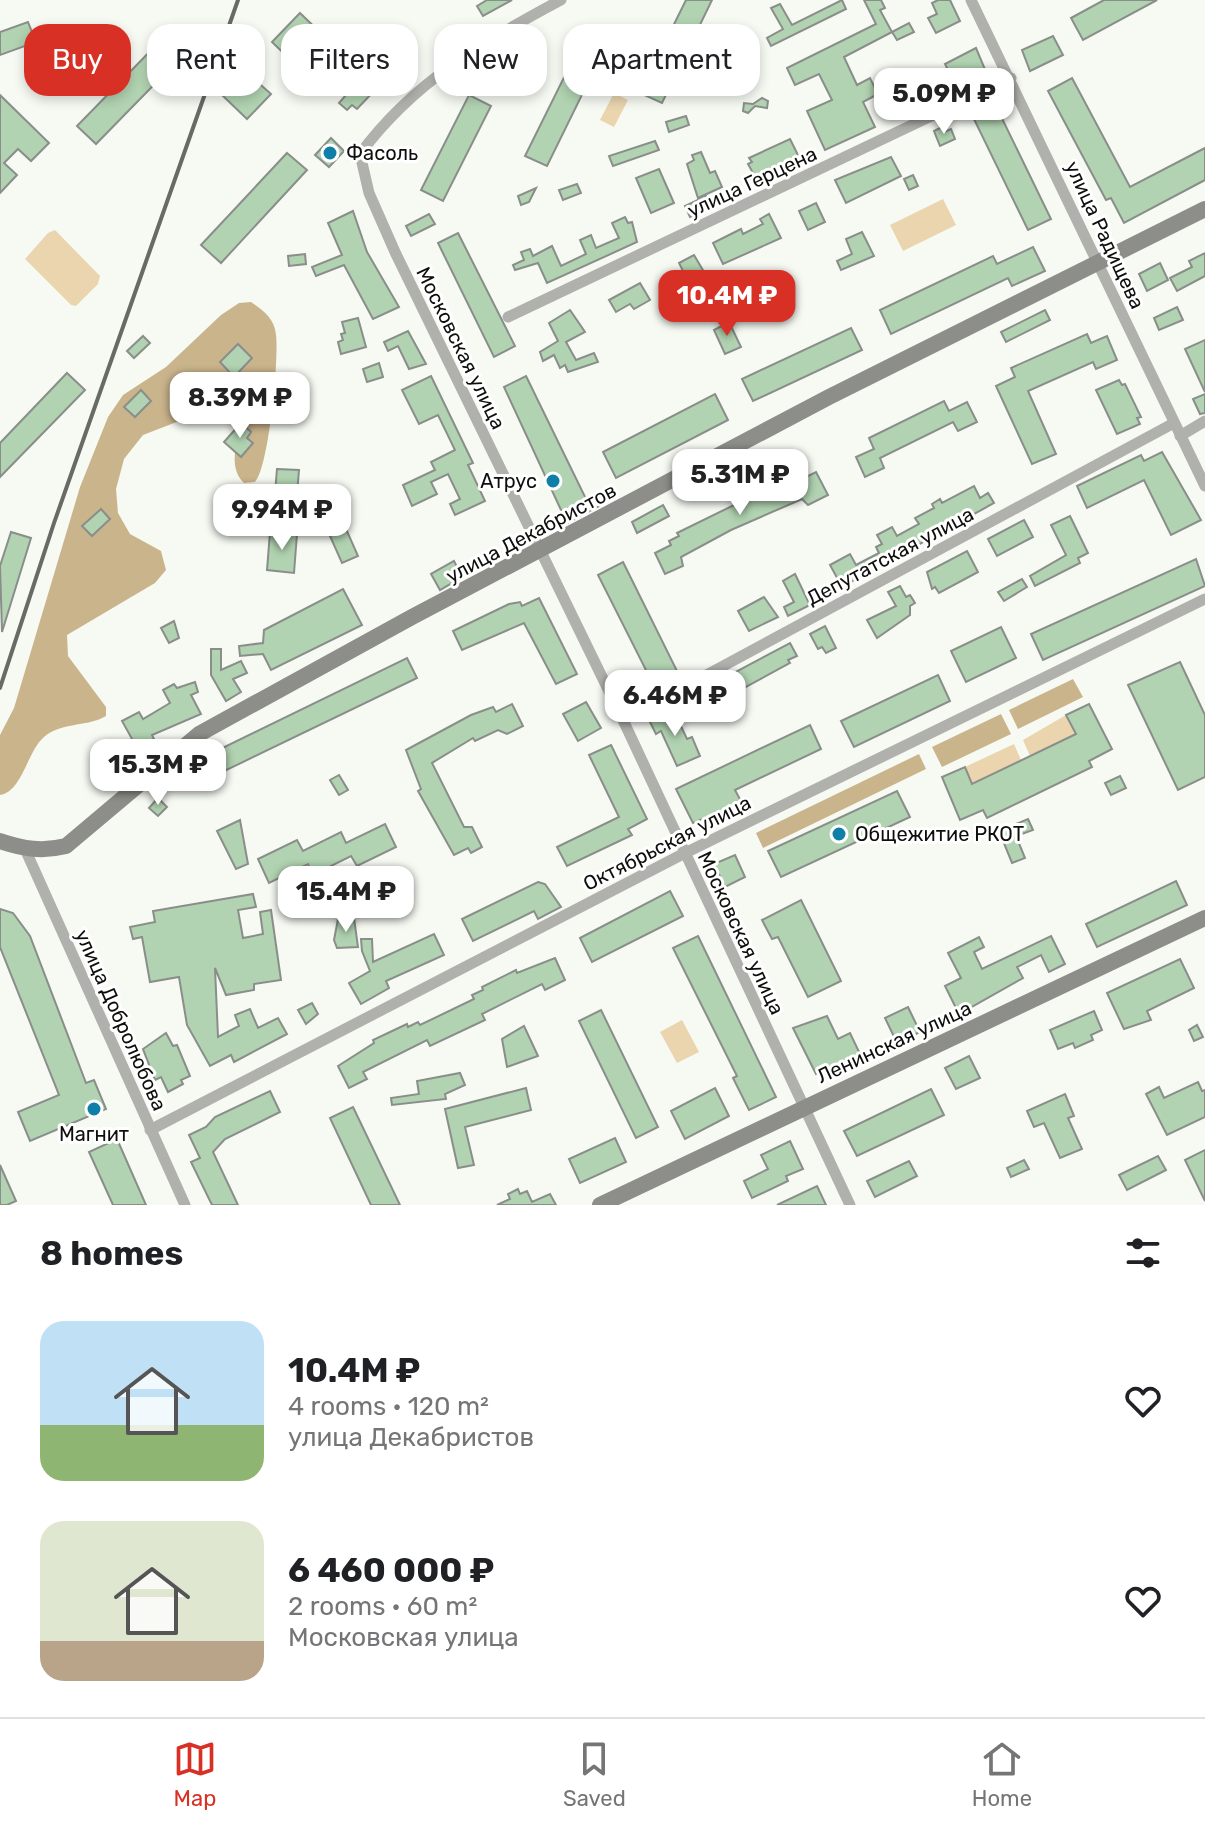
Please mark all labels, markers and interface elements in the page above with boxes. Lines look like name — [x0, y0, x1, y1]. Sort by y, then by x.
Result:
chip: Buy — [24, 24, 131, 96]
chip: Rent — [147, 24, 265, 96]
chip: Filters — [281, 24, 418, 96]
chip: New — [434, 24, 547, 96]
chip: Apartment — [563, 24, 760, 96]
pin: 5.09M ₽ — [870, 68, 1018, 136]
text: 5.09M ₽ — [892, 78, 996, 109]
place label: Фасоль — [346, 141, 418, 165]
street label: улица Герцена — [683, 141, 821, 223]
marker: Фасоль — [321, 144, 339, 162]
street label: улица Радищева — [1060, 157, 1150, 313]
street label: Московская улица — [411, 263, 511, 433]
pin: 10.4M ₽ — [653, 270, 801, 338]
text: 10.4M ₽ — [676, 280, 778, 311]
pin: 8.39M ₽ — [166, 372, 314, 440]
text: 8.39M ₽ — [188, 382, 292, 413]
pin: 5.31M ₽ — [666, 449, 814, 517]
text: 5.31M ₽ — [690, 459, 790, 490]
place label: Атрус — [480, 469, 537, 493]
marker: Атрус — [544, 472, 562, 490]
street label: улица Декабристов — [442, 478, 620, 588]
pin: 9.94M ₽ — [208, 484, 356, 552]
text: 9.94M ₽ — [231, 494, 333, 525]
street label: Депутатская улица — [802, 502, 978, 610]
pin: 6.46M ₽ — [601, 670, 749, 738]
text: 6.46M ₽ — [623, 680, 727, 711]
pin: 15.3M ₽ — [84, 739, 232, 807]
text: 15.3M ₽ — [108, 749, 208, 780]
street label: Октябрьская улица — [579, 790, 755, 896]
place label: Общежитие РКОТ — [855, 822, 1025, 846]
marker: Общежитие РКОТ — [830, 825, 848, 843]
street label: Московская улица — [693, 848, 789, 1018]
pin: 15.4M ₽ — [272, 866, 420, 934]
text: 15.4M ₽ — [296, 876, 396, 907]
street label: улица Добролюбова — [70, 926, 172, 1114]
street label: Ленинская улица — [813, 996, 975, 1088]
marker: Магнит — [85, 1100, 103, 1118]
place label: Магнит — [59, 1122, 129, 1146]
icon: filters — [1121, 1231, 1165, 1275]
text: 8 homes — [40, 1233, 183, 1274]
text: 10.4M ₽ — [288, 1350, 420, 1391]
icon: home — [104, 1353, 200, 1449]
icon: heart — [1121, 1379, 1165, 1423]
text: 4 rooms · 120 m² — [288, 1391, 489, 1422]
text: улица Декабристов — [288, 1422, 534, 1453]
text: 6 460 000 ₽ — [288, 1550, 494, 1591]
icon: home — [104, 1553, 200, 1649]
icon: heart — [1121, 1579, 1165, 1623]
text: 2 rooms · 60 m² — [288, 1591, 477, 1622]
text: Московская улица — [288, 1622, 519, 1653]
tab: Map — [173, 1737, 217, 1812]
tab: Saved — [563, 1737, 626, 1812]
tab: Home — [972, 1737, 1032, 1812]

